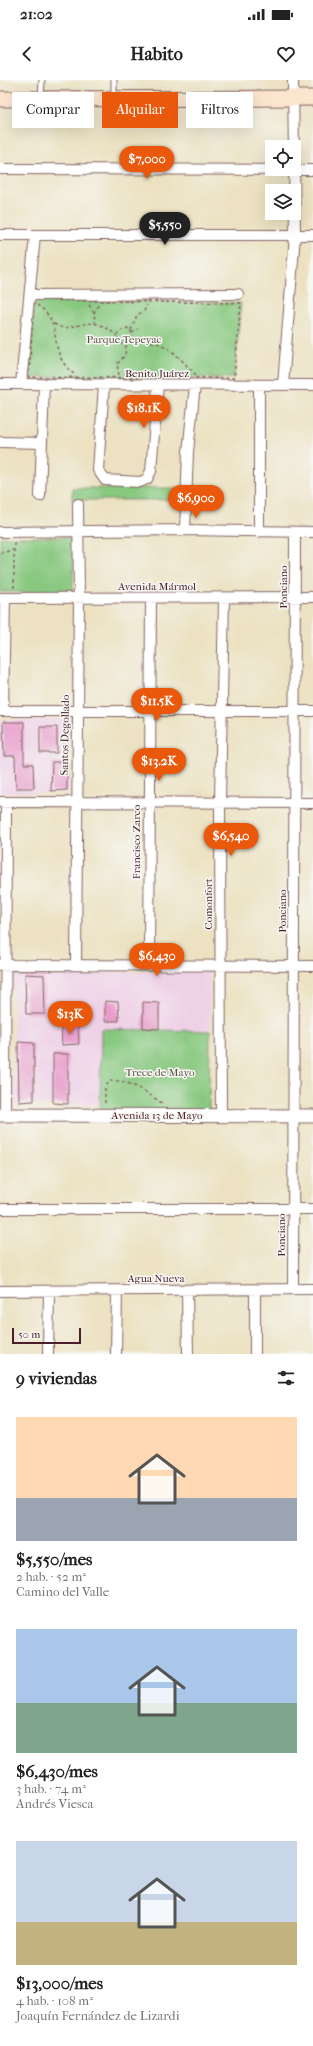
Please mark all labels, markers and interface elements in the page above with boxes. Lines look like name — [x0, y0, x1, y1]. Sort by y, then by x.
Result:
text: 21:02 — [20, 5, 53, 23]
icon: back — [16, 43, 38, 65]
icon: heart — [275, 43, 297, 65]
text: Habito — [130, 44, 183, 65]
chip: Comprar — [12, 92, 94, 128]
chip: Alquilar — [102, 92, 178, 128]
chip: Filtros — [186, 92, 253, 128]
map controls — [265, 140, 301, 220]
button: locate — [265, 140, 301, 176]
pin: $7,000 — [114, 146, 180, 180]
text: $7,000 — [128, 151, 166, 166]
button: layers — [265, 184, 301, 220]
pin: $5,550 — [132, 212, 198, 246]
text: $5,550 — [148, 217, 182, 232]
park label: Parque Tepeyac — [87, 333, 162, 346]
street label: Benito Juárez — [125, 367, 189, 380]
pin: $18.1K — [111, 395, 177, 429]
text: $18.1K — [127, 400, 161, 415]
pin: $6,900 — [163, 485, 229, 519]
text: $6,900 — [177, 490, 215, 505]
street label: Ponciano — [277, 565, 290, 609]
street label: Avenida Mármol — [117, 580, 196, 593]
pin: $11.5K — [124, 688, 190, 722]
text: $11.5K — [140, 693, 174, 708]
street label: Santos Degollado — [58, 694, 72, 776]
pin: $13.2K — [126, 748, 192, 782]
text: $13.2K — [141, 753, 177, 768]
street label: Francisco Zarco — [130, 804, 143, 879]
pin: $6,540 — [198, 823, 264, 857]
text: $6,540 — [213, 828, 249, 843]
street label: Comonfort — [202, 878, 215, 930]
street label: Ponciano — [276, 889, 289, 933]
pin: $6,430 — [124, 943, 190, 977]
text: $6,430 — [138, 948, 176, 963]
pin: $13K — [46, 1001, 94, 1035]
text: $13K — [57, 1006, 83, 1021]
park label: Trece de Mayo — [125, 1066, 195, 1079]
street label: Avenida 13 de Mayo — [110, 1109, 203, 1122]
street label: Ponciano — [275, 1213, 288, 1257]
street label: Agua Nueva — [126, 1272, 185, 1285]
scale bar — [12, 1326, 81, 1345]
text: 50 m — [18, 1328, 40, 1341]
icon: filters — [275, 1367, 297, 1389]
text: 9 viviendas — [16, 1368, 97, 1388]
icon: home — [121, 1443, 193, 1515]
text: $5,550/mes — [16, 1549, 92, 1569]
text: 2 hab. · 52 m² — [16, 1569, 86, 1584]
text: Camino del Valle — [16, 1584, 109, 1599]
icon: home — [121, 1655, 193, 1727]
text: $6,430/mes — [16, 1761, 98, 1781]
text: 3 hab. · 74 m² — [16, 1781, 86, 1796]
text: Andrés Viesca — [16, 1796, 94, 1811]
icon: home — [121, 1867, 193, 1939]
text: $13,000/mes — [16, 1973, 103, 1993]
text: 4 hab. · 108 m² — [16, 1993, 93, 2008]
text: Joaquín Fernández de Lizardi — [16, 2008, 179, 2023]

